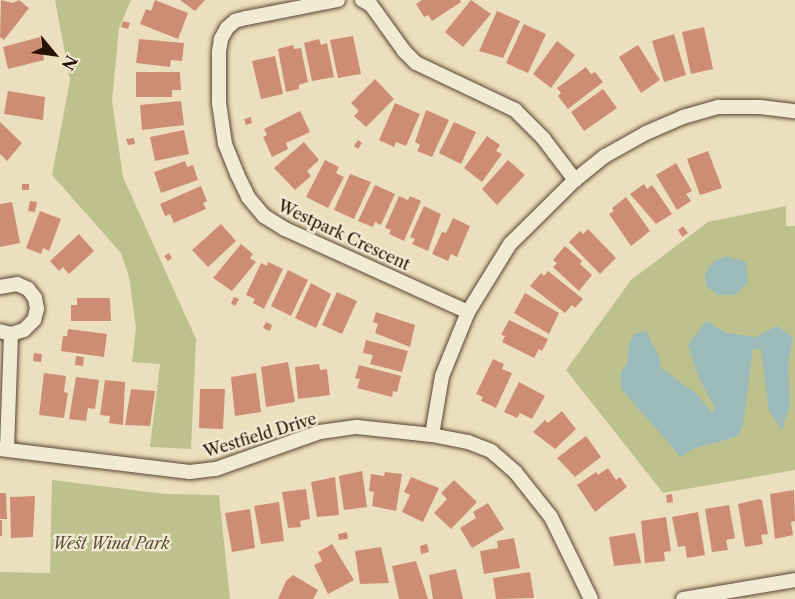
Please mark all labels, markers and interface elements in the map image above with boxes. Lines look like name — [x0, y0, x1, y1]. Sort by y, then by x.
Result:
north arrow — [24, 24, 84, 84]
text: N — [58, 52, 82, 74]
street label: Westpark Crescent — [275, 196, 413, 274]
street label: Westfield Drive — [201, 409, 319, 461]
park label: West Wind Park — [53, 533, 169, 553]

